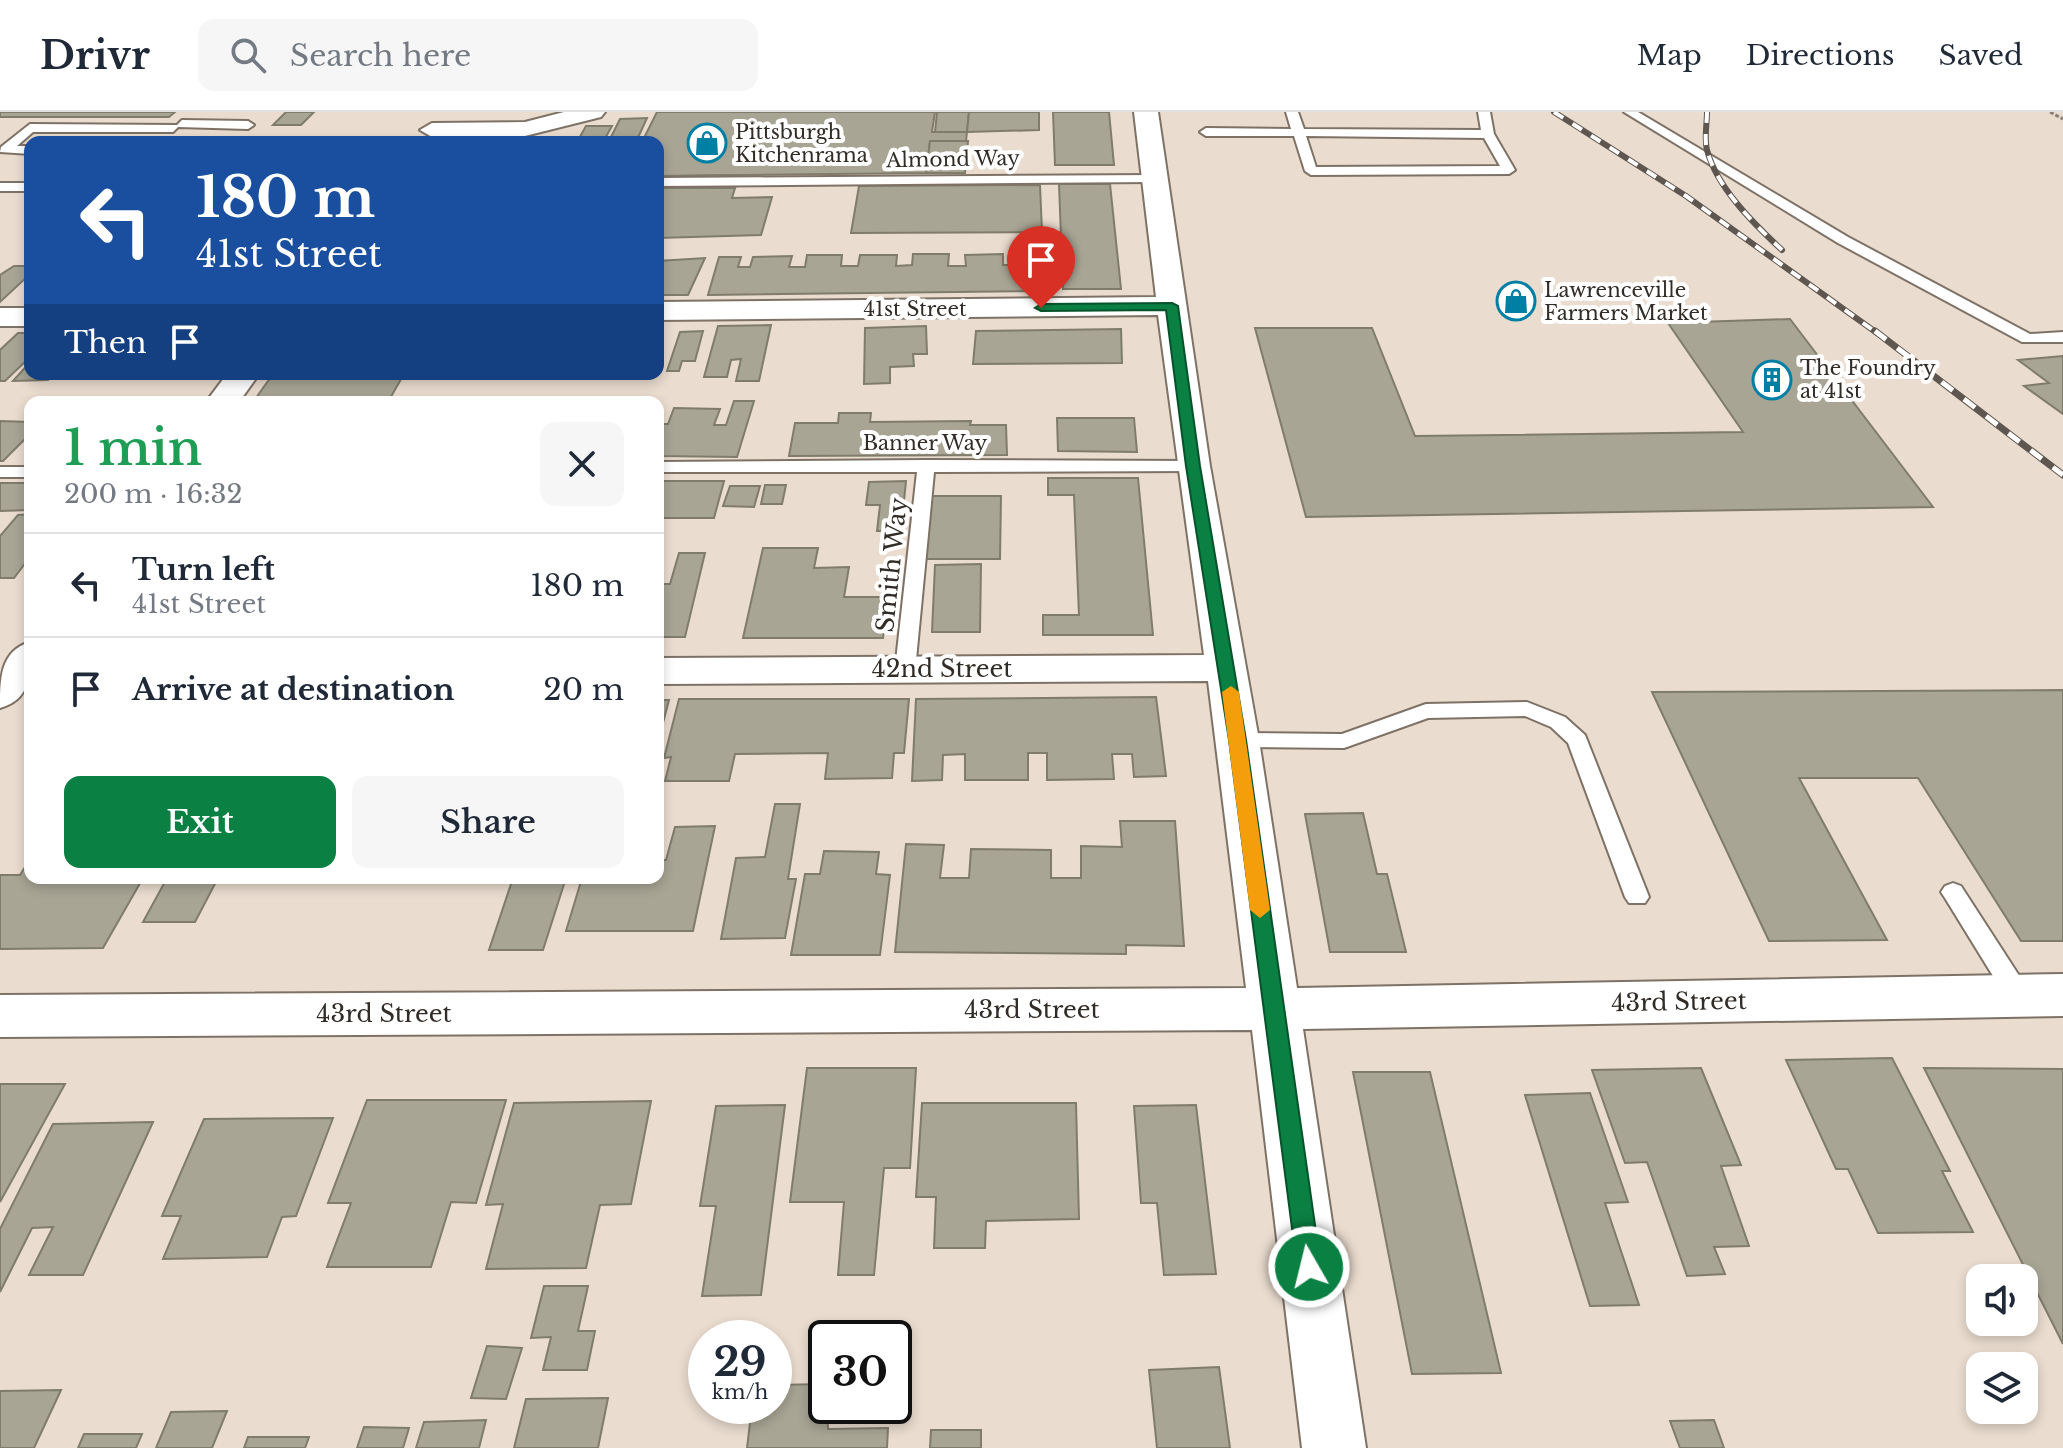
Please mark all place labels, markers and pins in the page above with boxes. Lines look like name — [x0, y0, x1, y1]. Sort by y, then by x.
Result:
place label: Pittsburgh Kitchenrama — [735, 120, 869, 167]
shop icon: Pittsburgh Kitchenrama — [686, 122, 728, 164]
pin — [1007, 226, 1075, 308]
place label: Lawrenceville Farmers Market — [1544, 278, 1708, 325]
shop icon: Lawrenceville Farmers Market — [1495, 280, 1537, 322]
place label: The Foundry at 41st — [1800, 356, 1936, 403]
building icon: The Foundry at 41st — [1751, 359, 1793, 401]

